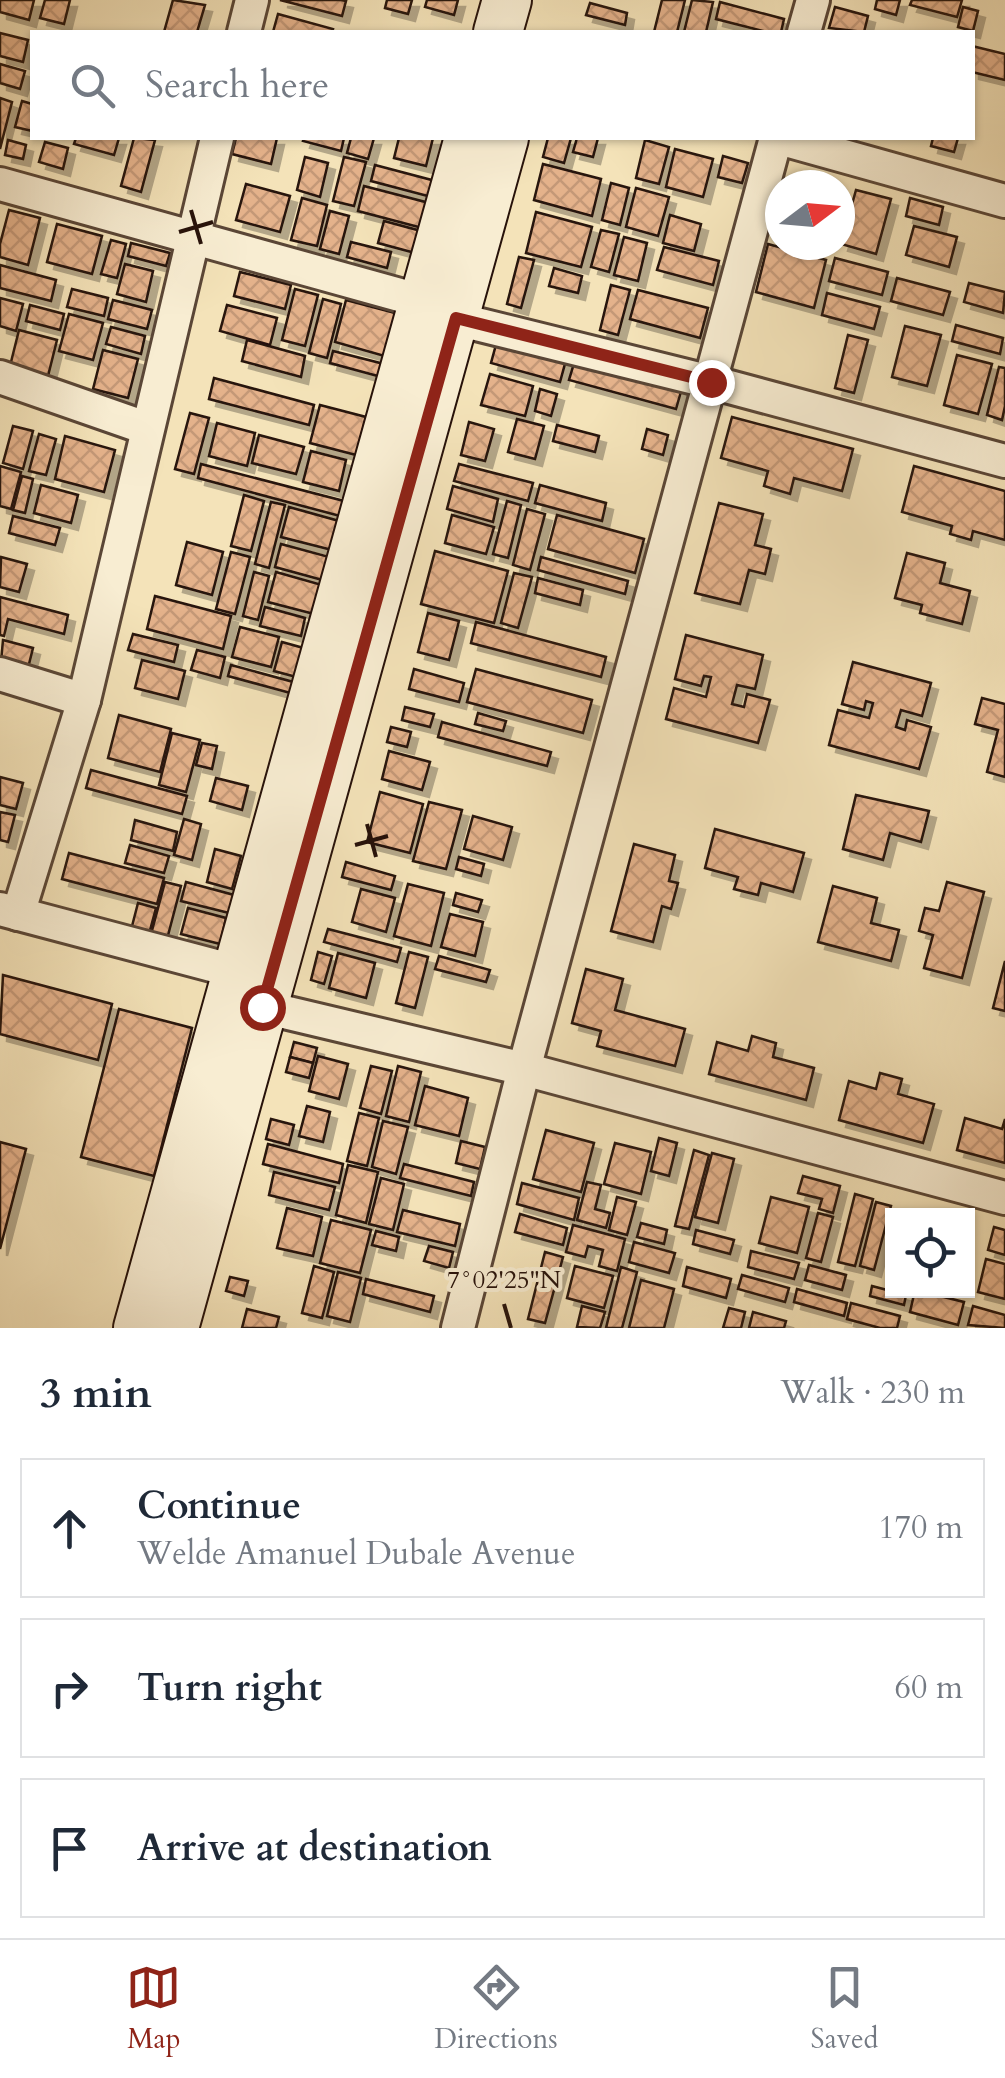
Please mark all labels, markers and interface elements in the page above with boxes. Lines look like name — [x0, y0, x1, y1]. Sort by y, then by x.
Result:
search box — [30, 30, 975, 140]
icon: search — [65, 58, 120, 113]
text: Search here — [145, 59, 329, 111]
north arrow — [765, 170, 855, 260]
route end — [689, 360, 735, 406]
route start — [240, 985, 286, 1031]
map controls — [885, 1208, 975, 1298]
button: locate — [885, 1208, 975, 1298]
text: 7°02'25"N — [447, 1263, 561, 1297]
text: 3 min — [40, 1365, 152, 1422]
text: Walk · 230 m — [780, 1371, 965, 1415]
text: Continue — [137, 1480, 301, 1532]
icon: ahead — [42, 1501, 97, 1556]
text: 170 m — [878, 1506, 963, 1550]
text: Welde Amanuel Dubale Avenue — [137, 1532, 575, 1576]
icon: right — [42, 1661, 97, 1716]
text: Turn right — [137, 1662, 322, 1714]
text: 60 m — [895, 1666, 963, 1710]
icon: arrive — [42, 1821, 97, 1876]
text: Arrive at destination — [137, 1822, 492, 1874]
tab: Map — [126, 1960, 181, 2058]
tab: Directions — [434, 1960, 558, 2058]
tab: Saved — [811, 1960, 879, 2058]

